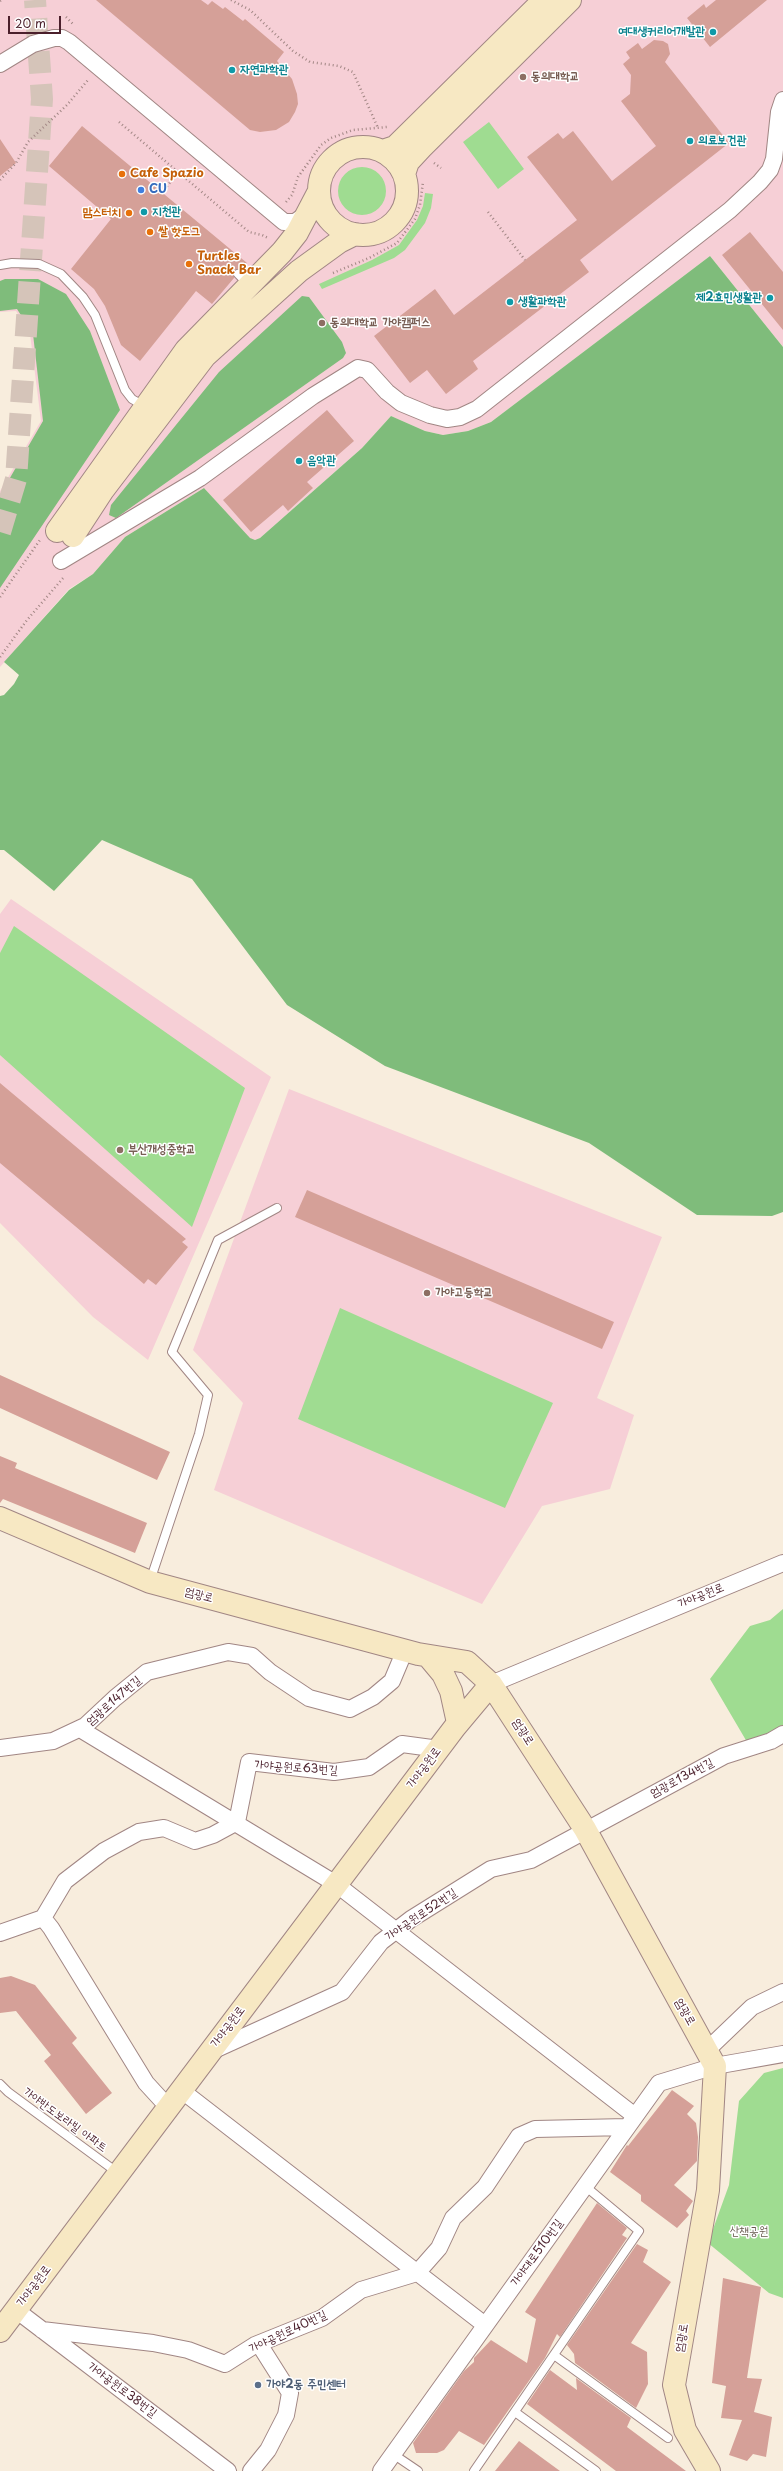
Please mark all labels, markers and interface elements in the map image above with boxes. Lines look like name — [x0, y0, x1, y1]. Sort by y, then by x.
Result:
scale bar — [10, 8, 63, 34]
text: 20 m — [15, 14, 46, 32]
place label: 여대생커리어개발관 — [618, 25, 705, 39]
marker: 여대생커리어개발관 — [708, 27, 718, 37]
place label: 자연과학관 — [240, 63, 288, 77]
marker: 자연과학관 — [227, 65, 237, 75]
place label: 동의대학교 — [531, 70, 579, 84]
marker: 동의대학교 — [518, 72, 528, 82]
place label: 의료보건관 — [698, 134, 746, 148]
marker: 의료보건관 — [685, 136, 695, 146]
place label: Cafe Spazio — [130, 167, 204, 181]
marker: Cafe Spazio — [117, 169, 127, 179]
place label: CU — [149, 183, 167, 197]
marker: CU — [136, 185, 146, 195]
place label: 지천관 — [152, 205, 181, 219]
place label: 맘스터치 — [82, 206, 121, 220]
marker: 지천관 — [139, 207, 149, 217]
marker: 맘스터치 — [124, 208, 134, 218]
place label: 쌀 핫도그 — [158, 225, 200, 239]
marker: 쌀 핫도그 — [145, 227, 155, 237]
place label: Turtles Snack Bar — [197, 250, 261, 278]
marker: Turtles Snack Bar — [184, 259, 194, 269]
place label: 제2효민생활관 — [696, 291, 762, 305]
marker: 제2효민생활관 — [765, 293, 775, 303]
place label: 생활과학관 — [518, 295, 566, 309]
marker: 생활과학관 — [505, 297, 515, 307]
place label: 동의대학교 가야캠퍼스 — [330, 316, 430, 330]
marker: 동의대학교 가야캠퍼스 — [317, 318, 327, 328]
place label: 음악관 — [307, 454, 336, 468]
marker: 음악관 — [294, 456, 304, 466]
place label: 부산개성중학교 — [128, 1143, 196, 1157]
marker: 부산개성중학교 — [115, 1145, 125, 1155]
place label: 가야고등학교 — [435, 1286, 493, 1300]
marker: 가야고등학교 — [422, 1288, 432, 1298]
street label: 가야공원로 — [676, 1580, 726, 1612]
street label: 엄광로 — [183, 1584, 215, 1606]
street label: 엄광로147번길 — [84, 1673, 144, 1729]
street label: 엄광로 — [509, 1716, 537, 1748]
street label: 가야공원로 — [404, 1744, 444, 1792]
street label: 엄광로134번길 — [648, 1755, 716, 1801]
street label: 가야공원로63번길 — [254, 1758, 338, 1778]
street label: 가야공원로52번길 — [382, 1886, 460, 1944]
street label: 엄광로 — [672, 1996, 698, 2028]
street label: 가야공원로 — [208, 2003, 248, 2051]
street label: 가야반도보라빌 아파트 — [20, 2085, 110, 2155]
street label: 가야대로510번길 — [508, 2217, 566, 2289]
park label: 산책공원 — [730, 2225, 768, 2239]
street label: 가야공원로 — [14, 2262, 54, 2310]
street label: 가야공원로40번길 — [247, 2308, 329, 2356]
street label: 엄광로 — [672, 2322, 692, 2354]
street label: 가야공원로38번길 — [85, 2359, 159, 2421]
place label: 가야2동 주민센터 — [266, 2378, 346, 2392]
marker: 가야2동 주민센터 — [253, 2380, 263, 2390]

